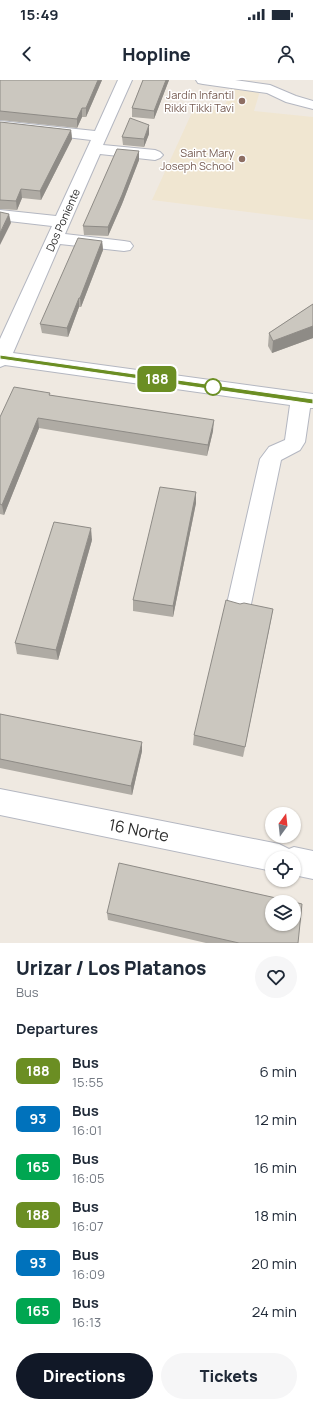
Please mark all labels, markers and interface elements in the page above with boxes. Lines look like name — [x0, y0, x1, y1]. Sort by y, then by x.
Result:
text: 15:49 — [20, 4, 59, 25]
text: Hopline — [122, 42, 191, 66]
icon: back — [16, 43, 38, 65]
icon: person — [275, 43, 297, 65]
place label: Jardín Infantil Rikki Tikki Tavi — [164, 87, 234, 115]
marker: Jardín Infantil Rikki Tikki Tavi — [237, 96, 247, 106]
place label: Saint Mary Joseph School — [160, 145, 234, 173]
marker: Saint Mary Joseph School — [237, 154, 247, 164]
street label: Dos Poniente — [42, 185, 83, 254]
line badge: 188 — [134, 366, 180, 392]
text: 188 — [145, 369, 169, 388]
unlabelled marker — [204, 378, 222, 396]
north arrow — [265, 807, 301, 843]
map controls — [265, 807, 301, 931]
street label: 16 Norte — [107, 813, 171, 847]
button: locate — [265, 851, 301, 887]
button: layers — [265, 895, 301, 931]
text: Urizar / Los Platanos — [16, 955, 206, 981]
button: heart — [255, 956, 297, 998]
text: Bus — [16, 983, 39, 1001]
text: Departures — [16, 1018, 98, 1039]
text: Bus — [72, 1052, 99, 1073]
text: 188 — [26, 1061, 50, 1080]
text: 6 min — [260, 1061, 297, 1082]
text: 15:55 — [72, 1073, 103, 1091]
text: Bus — [72, 1100, 99, 1121]
text: 93 — [30, 1109, 46, 1128]
text: 12 min — [254, 1109, 297, 1130]
text: 16:01 — [72, 1121, 102, 1139]
text: Bus — [72, 1148, 99, 1169]
text: 165 — [26, 1157, 50, 1176]
text: 16 min — [254, 1157, 297, 1178]
text: 16:05 — [72, 1169, 104, 1187]
text: Bus — [72, 1196, 99, 1217]
text: 188 — [26, 1205, 50, 1224]
text: 18 min — [254, 1205, 297, 1226]
text: 16:07 — [72, 1217, 103, 1235]
text: Bus — [72, 1244, 99, 1265]
text: 93 — [30, 1253, 46, 1272]
text: 20 min — [251, 1253, 297, 1274]
text: 16:09 — [72, 1265, 105, 1283]
text: Bus — [72, 1292, 99, 1313]
text: 165 — [26, 1301, 50, 1320]
text: 24 min — [252, 1301, 297, 1322]
text: 16:13 — [72, 1313, 101, 1331]
button: Directions — [16, 1353, 153, 1399]
button: Tickets — [161, 1353, 297, 1399]

